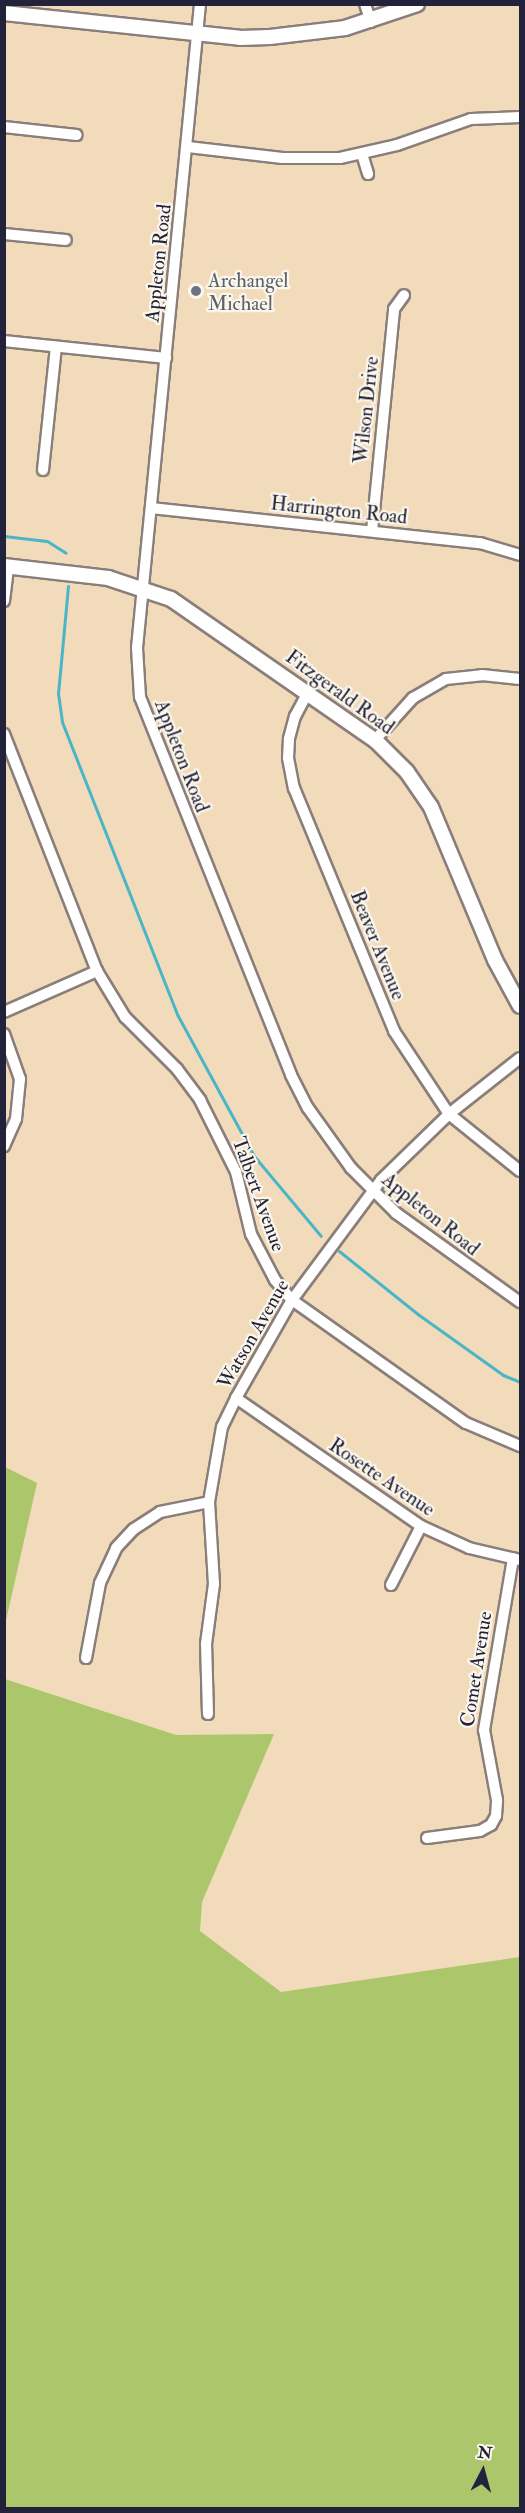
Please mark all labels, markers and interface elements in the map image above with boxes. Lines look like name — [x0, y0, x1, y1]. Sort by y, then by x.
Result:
street label: Appleton Road — [140, 203, 176, 323]
place label: Archangel Michael — [208, 268, 288, 315]
marker: Archangel Michael — [189, 284, 203, 298]
street label: Wilson Drive — [348, 355, 384, 465]
street label: Harrington Road — [269, 491, 409, 529]
street label: Fitzgerald Road — [281, 645, 399, 739]
street label: Appleton Road — [150, 696, 214, 816]
street label: Beaver Avenue — [345, 887, 411, 1003]
street label: Talbert Avenue — [227, 1133, 291, 1255]
street label: Appleton Road — [377, 1167, 485, 1261]
street label: Watson Avenue — [212, 1275, 294, 1393]
street label: Rosette Avenue — [325, 1433, 439, 1521]
street label: Comet Avenue — [455, 1610, 497, 1728]
north arrow — [453, 2441, 513, 2501]
text: N — [477, 2442, 493, 2464]

